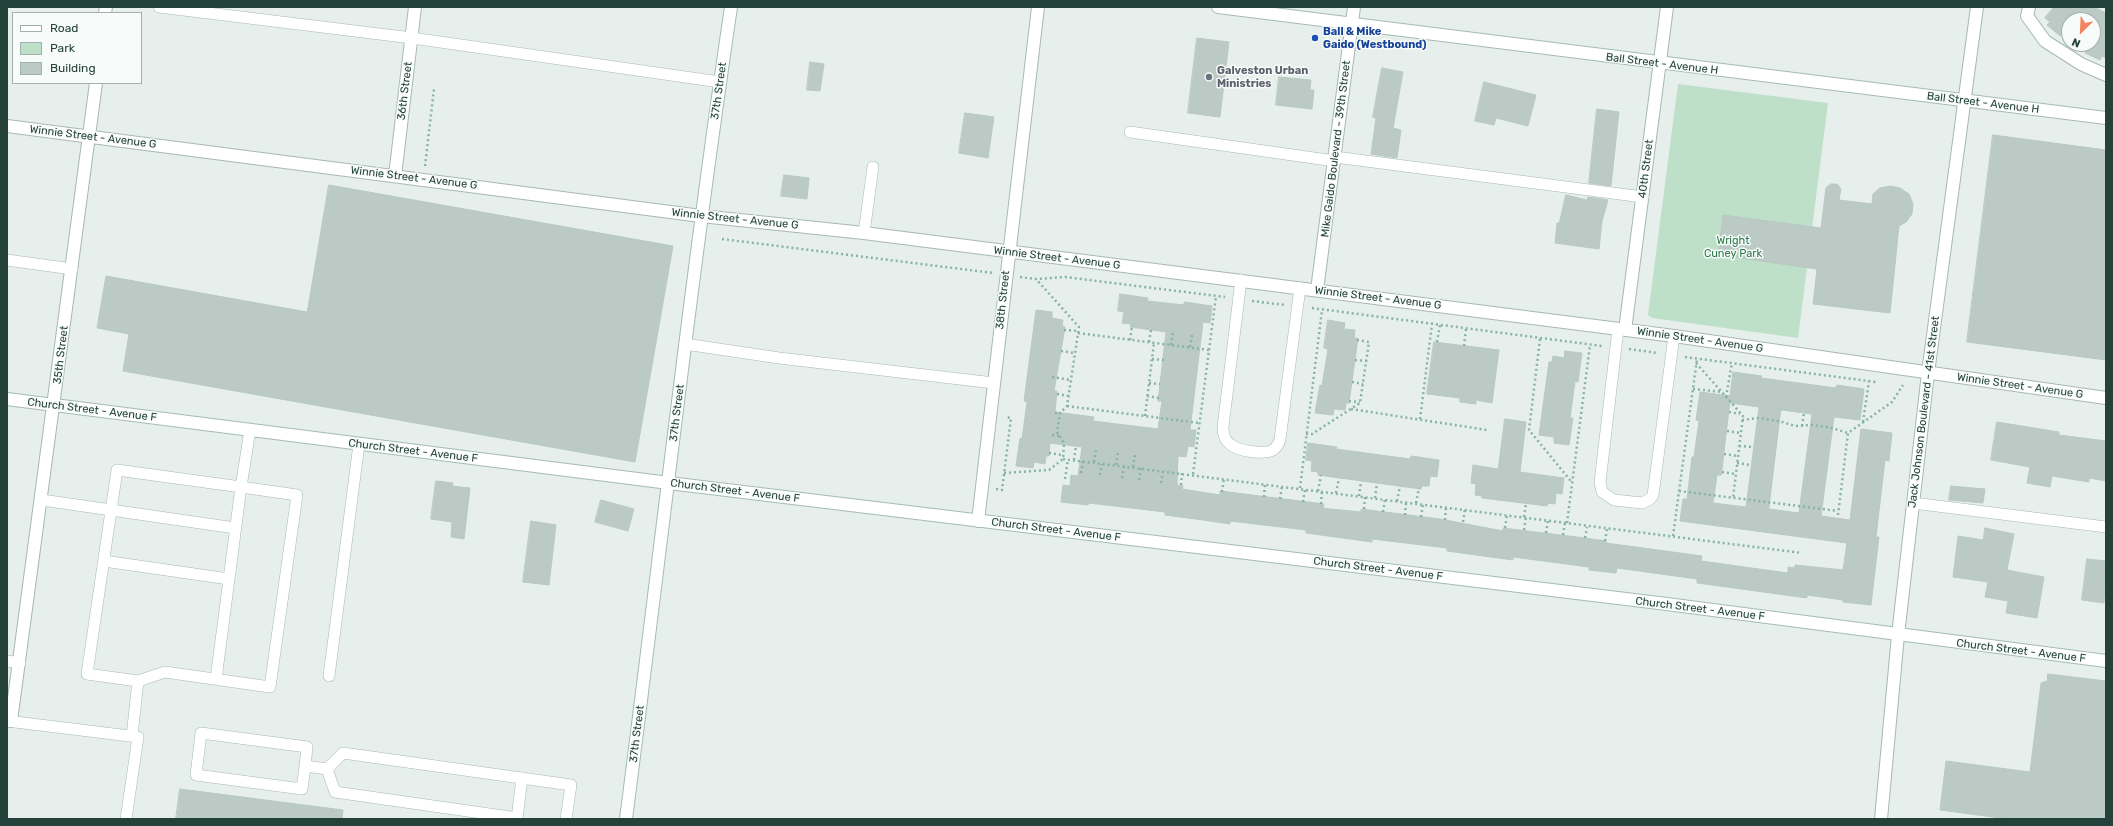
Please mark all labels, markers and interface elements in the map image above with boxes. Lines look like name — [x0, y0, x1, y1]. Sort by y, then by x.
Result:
legend — [12, 12, 142, 84]
north arrow — [2061, 12, 2101, 52]
text: Road — [50, 21, 78, 35]
place label: Ball & Mike Gaido (Westbound) — [1323, 25, 1426, 51]
marker: Ball & Mike Gaido (Westbound) — [1310, 33, 1320, 43]
text: N — [2070, 35, 2083, 50]
text: Park — [50, 41, 75, 55]
street label: Ball Street - Avenue H — [1605, 51, 1719, 77]
street label: Mike Gaido Boulevard - 39th Street — [1319, 60, 1353, 238]
text: Building — [50, 61, 96, 75]
street label: 36th Street — [395, 61, 415, 121]
street label: 37th Street — [708, 61, 730, 121]
place label: Galveston Urban Ministries — [1217, 64, 1308, 90]
marker: Galveston Urban Ministries — [1204, 72, 1214, 82]
street label: Ball Street - Avenue H — [1926, 90, 2040, 116]
street label: Winnie Street - Avenue G — [29, 123, 157, 151]
street label: 40th Street — [1636, 139, 1656, 199]
street label: Winnie Street - Avenue G — [350, 164, 478, 192]
street label: Winnie Street - Avenue G — [671, 206, 799, 232]
park label: Wright Cuney Park — [1704, 234, 1762, 260]
street label: Winnie Street - Avenue G — [993, 244, 1121, 272]
street label: 38th Street — [993, 270, 1013, 330]
street label: Winnie Street - Avenue G — [1314, 284, 1442, 312]
street label: Jack Johnson Boulevard - 41st Street — [1906, 315, 1942, 509]
street label: 35th Street — [51, 325, 71, 385]
street label: Winnie Street - Avenue G — [1636, 325, 1764, 355]
street label: Winnie Street - Avenue G — [1956, 371, 2084, 401]
street label: 37th Street — [667, 384, 687, 442]
street label: Church Street - Avenue F — [27, 396, 157, 424]
street label: Church Street - Avenue F — [348, 437, 478, 465]
street label: Church Street - Avenue F — [670, 477, 800, 505]
street label: Church Street - Avenue F — [991, 516, 1121, 544]
street label: Church Street - Avenue F — [1313, 555, 1443, 583]
street label: Church Street - Avenue F — [1635, 595, 1765, 623]
street label: Church Street - Avenue F — [1956, 637, 2086, 665]
street label: 37th Street — [627, 705, 647, 763]

